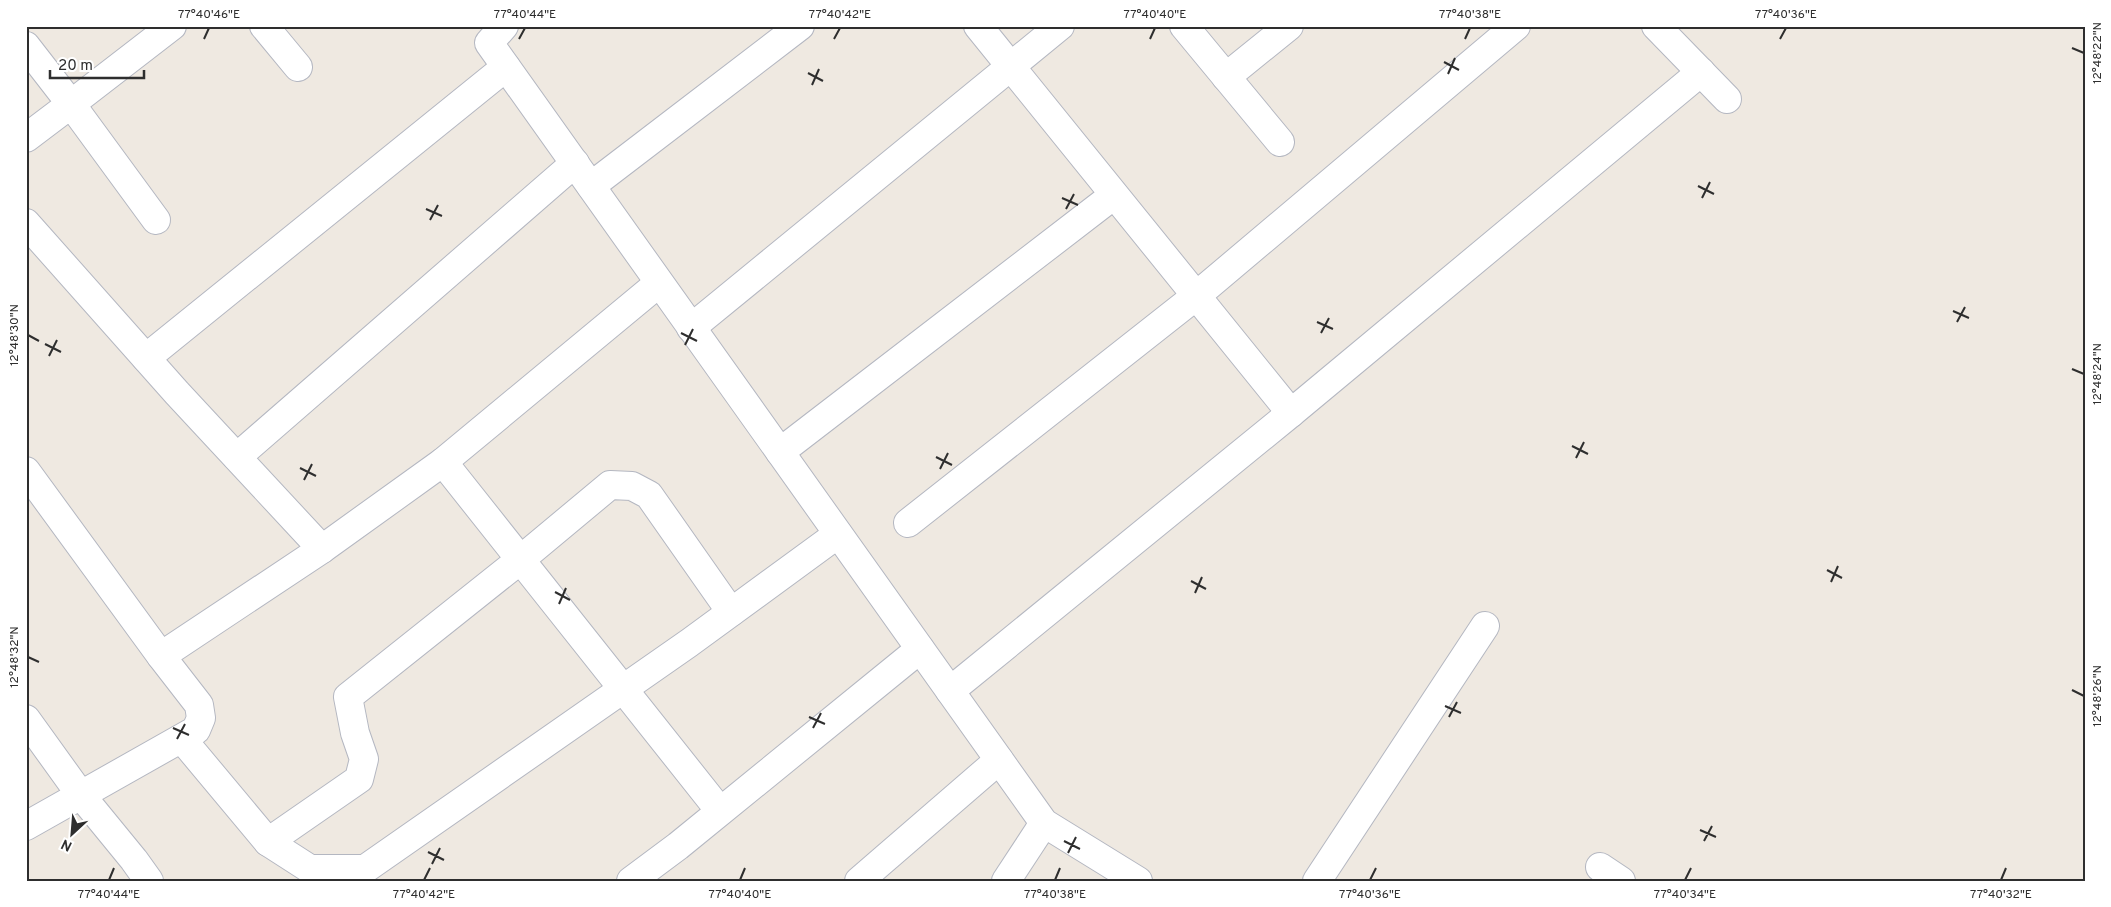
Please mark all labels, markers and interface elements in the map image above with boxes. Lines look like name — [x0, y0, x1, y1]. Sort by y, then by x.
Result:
text: 77°40'46"E — [178, 7, 240, 23]
text: 77°40'44"E — [494, 7, 556, 23]
text: 77°40'42"E — [809, 7, 871, 23]
text: 77°40'40"E — [1124, 7, 1186, 23]
text: 77°40'38"E — [1439, 7, 1501, 23]
text: 77°40'36"E — [1755, 7, 1817, 23]
text: 12°48'22"N — [2090, 22, 2106, 84]
scale bar — [50, 48, 144, 80]
text: 20 m — [58, 57, 93, 76]
text: 12°48'30"N — [7, 304, 23, 366]
text: 12°48'24"N — [2090, 343, 2106, 405]
text: 12°48'32"N — [7, 626, 23, 688]
text: 12°48'26"N — [2090, 665, 2106, 727]
north arrow — [48, 810, 98, 860]
text: N — [59, 834, 75, 854]
text: 77°40'44"E — [78, 887, 140, 903]
text: 77°40'42"E — [393, 887, 455, 903]
text: 77°40'40"E — [709, 887, 771, 903]
text: 77°40'38"E — [1024, 887, 1086, 903]
text: 77°40'36"E — [1339, 887, 1401, 903]
text: 77°40'34"E — [1654, 887, 1716, 903]
text: 77°40'32"E — [1970, 887, 2032, 903]

